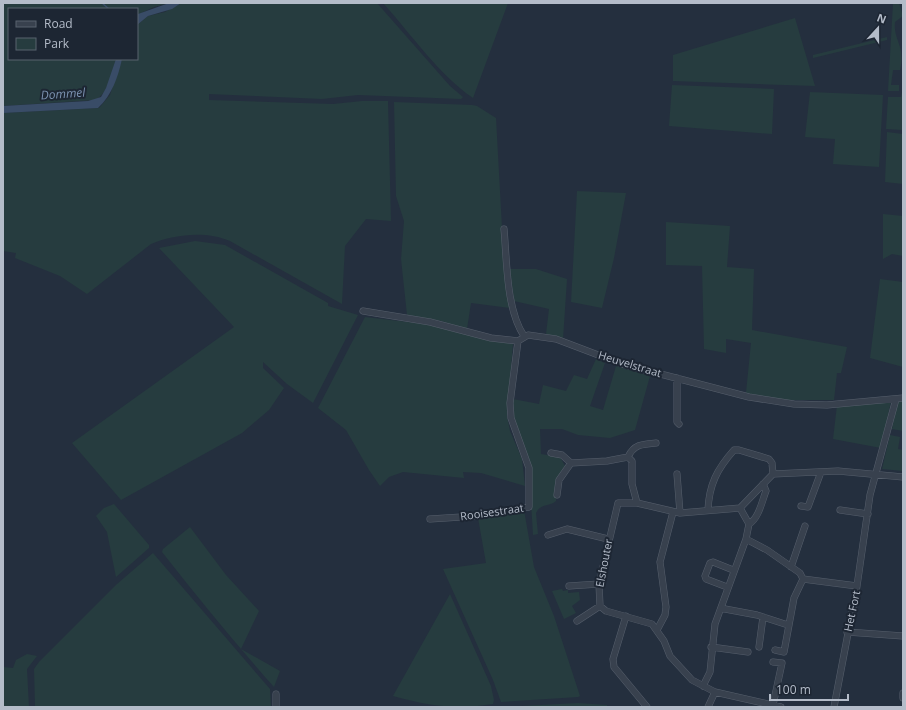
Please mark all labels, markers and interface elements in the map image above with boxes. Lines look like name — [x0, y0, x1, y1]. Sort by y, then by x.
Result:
legend — [8, 8, 138, 60]
north arrow — [858, 8, 898, 48]
text: N — [875, 10, 889, 27]
text: Road — [44, 15, 73, 32]
text: Park — [44, 35, 70, 52]
water label: Dommel — [40, 83, 87, 104]
street label: Heuvelstraat — [597, 347, 664, 380]
street label: Rooisestraat — [459, 500, 525, 523]
street label: Elshouter — [591, 537, 616, 588]
street label: Het Fort — [840, 589, 863, 633]
scale bar — [770, 676, 848, 702]
text: 100 m — [776, 681, 811, 698]

